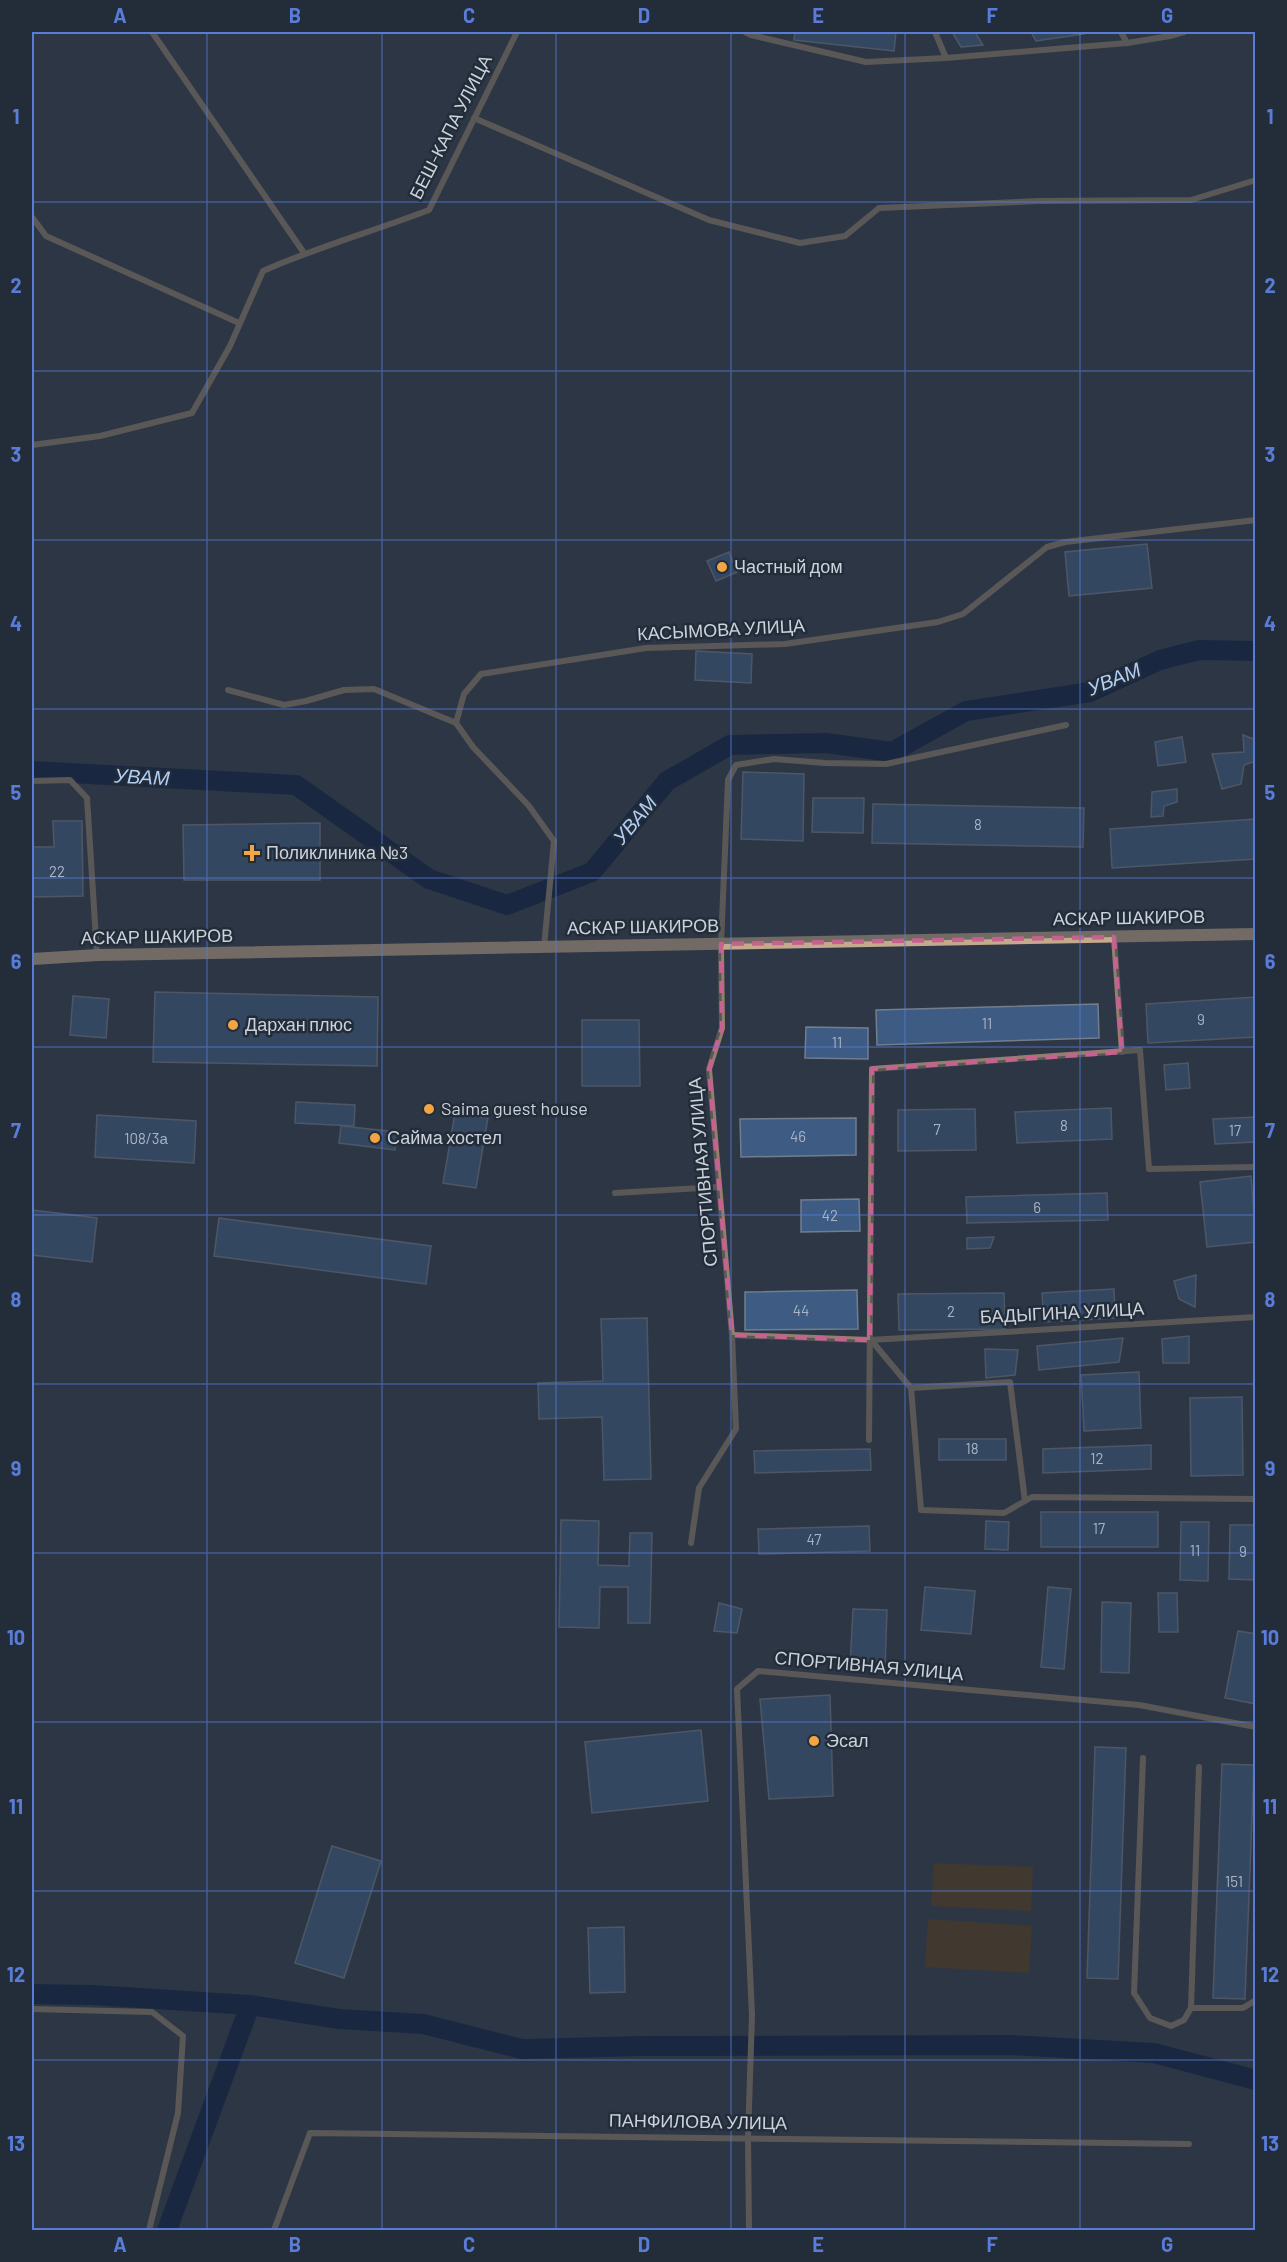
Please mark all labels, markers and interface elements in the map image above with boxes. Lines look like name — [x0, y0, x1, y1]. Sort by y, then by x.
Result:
text: A — [113, 3, 127, 27]
text: B — [289, 3, 301, 27]
text: C — [463, 3, 475, 27]
text: D — [638, 3, 650, 27]
text: E — [812, 3, 824, 27]
text: F — [986, 3, 998, 27]
text: G — [1161, 3, 1173, 27]
street label: БЕШ-КАПА УЛИЦА — [404, 51, 496, 202]
text: 1 — [12, 104, 20, 128]
text: 1 — [1266, 104, 1274, 128]
text: 2 — [10, 273, 22, 297]
text: 2 — [1264, 273, 1276, 297]
text: 3 — [11, 442, 21, 466]
text: 3 — [1265, 442, 1275, 466]
place label: Частный дом — [734, 555, 843, 577]
marker: Частный дом — [715, 560, 729, 574]
text: 4 — [10, 611, 22, 635]
text: 4 — [1264, 611, 1276, 635]
street label: КАСЫМОВА УЛИЦА — [637, 614, 805, 644]
water label: УВАМ — [1082, 656, 1144, 700]
water label: УВАМ — [113, 763, 171, 789]
text: 5 — [11, 780, 22, 804]
text: 5 — [1265, 780, 1276, 804]
water label: УВАМ — [607, 790, 661, 849]
house number: 8 — [974, 815, 982, 833]
place label: Поликлиника №3 — [266, 841, 408, 863]
marker: Поликлиника №3 — [243, 844, 261, 862]
house number: 22 — [49, 862, 65, 880]
street label: АСКАР ШАКИРОВ — [1053, 905, 1205, 929]
street label: АСКАР ШАКИРОВ — [567, 914, 719, 938]
street label: АСКАР ШАКИРОВ — [81, 924, 233, 948]
text: 6 — [11, 949, 22, 973]
text: 6 — [1265, 949, 1276, 973]
house number: 9 — [1197, 1010, 1205, 1028]
place label: Дархан плюс — [245, 1013, 352, 1035]
house number: 11 — [982, 1014, 992, 1032]
marker: Дархан плюс — [226, 1018, 240, 1032]
house number: 11 — [832, 1033, 842, 1051]
street label: СПОРТИВНАЯ УЛИЦА — [683, 1077, 721, 1267]
place label: Saima guest house — [441, 1097, 588, 1119]
marker: Saima guest house — [422, 1102, 436, 1116]
house number: 8 — [1060, 1116, 1068, 1134]
text: 7 — [11, 1118, 21, 1142]
text: 7 — [1265, 1118, 1275, 1142]
house number: 7 — [933, 1120, 941, 1138]
house number: 17 — [1229, 1121, 1241, 1139]
place label: Сайма хостел — [387, 1126, 502, 1148]
house number: 46 — [790, 1127, 806, 1145]
house number: 108/3а — [124, 1129, 168, 1147]
marker: Сайма хостел — [368, 1131, 382, 1145]
house number: 6 — [1033, 1198, 1041, 1216]
house number: 42 — [822, 1206, 838, 1224]
text: 8 — [11, 1287, 22, 1311]
text: 8 — [1265, 1287, 1276, 1311]
street label: БАДЫГИНА УЛИЦА — [979, 1297, 1145, 1327]
house number: 44 — [793, 1301, 809, 1319]
house number: 2 — [947, 1302, 955, 1320]
house number: 18 — [965, 1439, 979, 1457]
house number: 12 — [1090, 1449, 1104, 1467]
text: 9 — [11, 1456, 21, 1480]
text: 9 — [1265, 1456, 1275, 1480]
house number: 17 — [1093, 1519, 1105, 1537]
house number: 47 — [807, 1530, 821, 1548]
house number: 11 — [1190, 1541, 1200, 1559]
house number: 9 — [1239, 1542, 1247, 1560]
text: 10 — [7, 1625, 25, 1649]
text: 10 — [1261, 1625, 1279, 1649]
street label: СПОРТИВНАЯ УЛИЦА — [774, 1646, 964, 1684]
place label: Эсал — [826, 1729, 868, 1751]
marker: Эсал — [807, 1734, 821, 1748]
text: 11 — [9, 1794, 23, 1818]
text: 11 — [1263, 1794, 1277, 1818]
house number: 151 — [1225, 1872, 1243, 1890]
text: 12 — [7, 1962, 25, 1986]
text: 12 — [1261, 1962, 1279, 1986]
street label: ПАНФИЛОВА УЛИЦА — [609, 2108, 787, 2134]
text: 13 — [7, 2131, 25, 2155]
text: 13 — [1261, 2131, 1279, 2155]
text: A — [113, 2232, 127, 2256]
text: B — [289, 2232, 301, 2256]
text: C — [463, 2232, 475, 2256]
text: D — [638, 2232, 650, 2256]
text: E — [812, 2232, 824, 2256]
text: F — [986, 2232, 998, 2256]
text: G — [1161, 2232, 1173, 2256]

